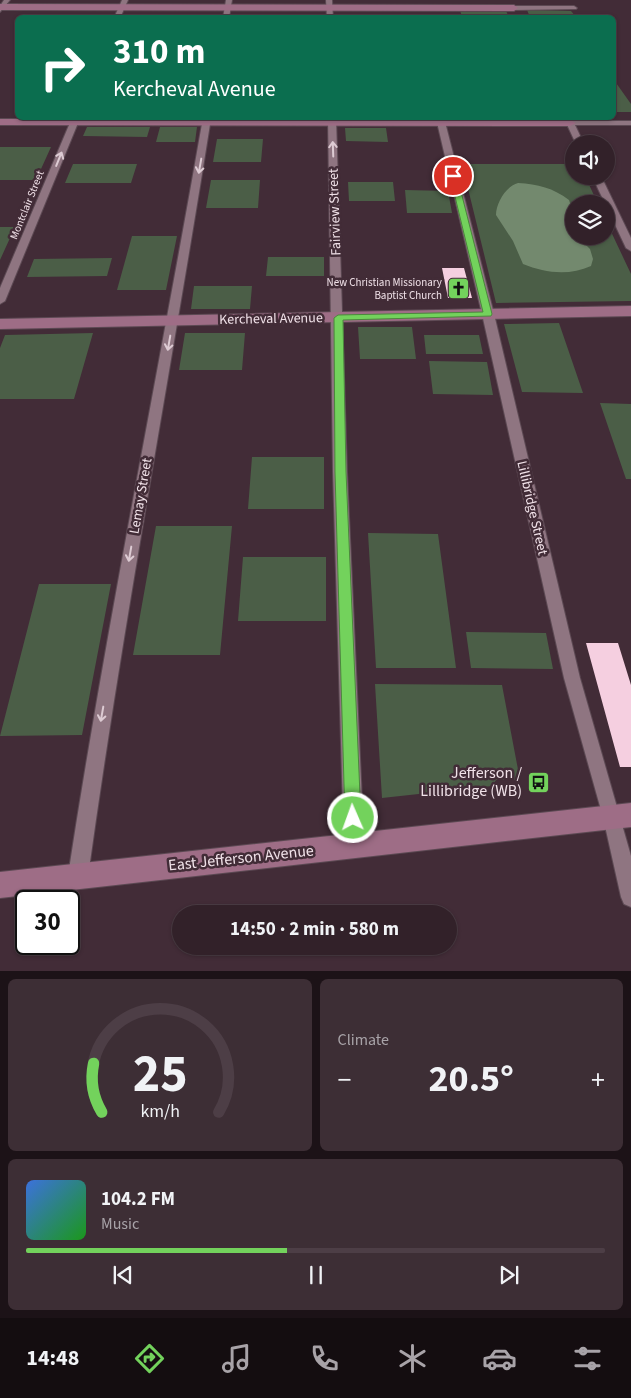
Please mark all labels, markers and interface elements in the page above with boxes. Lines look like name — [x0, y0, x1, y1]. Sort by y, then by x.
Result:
text: 310 m — [113, 27, 205, 77]
icon: right — [30, 35, 95, 100]
text: Kercheval Avenue — [113, 73, 276, 105]
map controls — [565, 135, 615, 245]
button: sound — [565, 135, 615, 185]
one-way arrow — [328, 142, 338, 158]
one-way arrow — [54, 152, 64, 167]
pin — [432, 155, 474, 197]
one-way arrow — [195, 157, 205, 173]
icon: arrive — [439, 162, 467, 190]
street label: Montclair Street — [6, 168, 48, 242]
street label: Fairview Street — [323, 168, 347, 256]
button: layers — [565, 195, 615, 245]
place label: New Christian Missionary Baptist Church — [327, 275, 442, 303]
church icon: New Christian Missionary Baptist Church — [446, 276, 470, 300]
street label: Kercheval Avenue — [219, 308, 323, 330]
one-way arrow — [164, 335, 174, 351]
street label: Lemay Street — [124, 456, 158, 535]
street label: Lillibridge Street — [511, 459, 553, 557]
one-way arrow — [125, 546, 135, 562]
one-way arrow — [96, 706, 106, 722]
place label: Jefferson / Lillibridge (WB) — [420, 762, 522, 802]
bus stop icon: Jefferson / Lillibridge (WB) — [526, 770, 550, 794]
position arrow — [326, 791, 378, 843]
street label: East Jefferson Avenue — [167, 839, 315, 877]
speed limit sign: 30 — [15, 890, 80, 955]
text: 14:50 · 2 min · 580 m — [230, 916, 399, 943]
text: Climate — [338, 1029, 389, 1051]
text: 25 — [132, 1038, 187, 1112]
text: 20.5° — [429, 1052, 514, 1106]
text: − — [338, 1060, 351, 1100]
text: + — [591, 1060, 605, 1100]
text: km/h — [140, 1099, 180, 1124]
text: 104.2 FM — [101, 1186, 175, 1213]
text: Music — [101, 1213, 139, 1235]
icon: previous — [109, 1261, 137, 1289]
icon: pause — [302, 1261, 330, 1289]
icon: next — [495, 1261, 523, 1289]
icon: directions — [132, 1341, 167, 1376]
icon: music — [219, 1341, 254, 1376]
icon: phone — [307, 1341, 342, 1376]
icon: climate — [395, 1341, 430, 1376]
icon: car — [482, 1341, 517, 1376]
icon: filters — [570, 1341, 605, 1376]
text: 14:48 — [26, 1342, 79, 1374]

